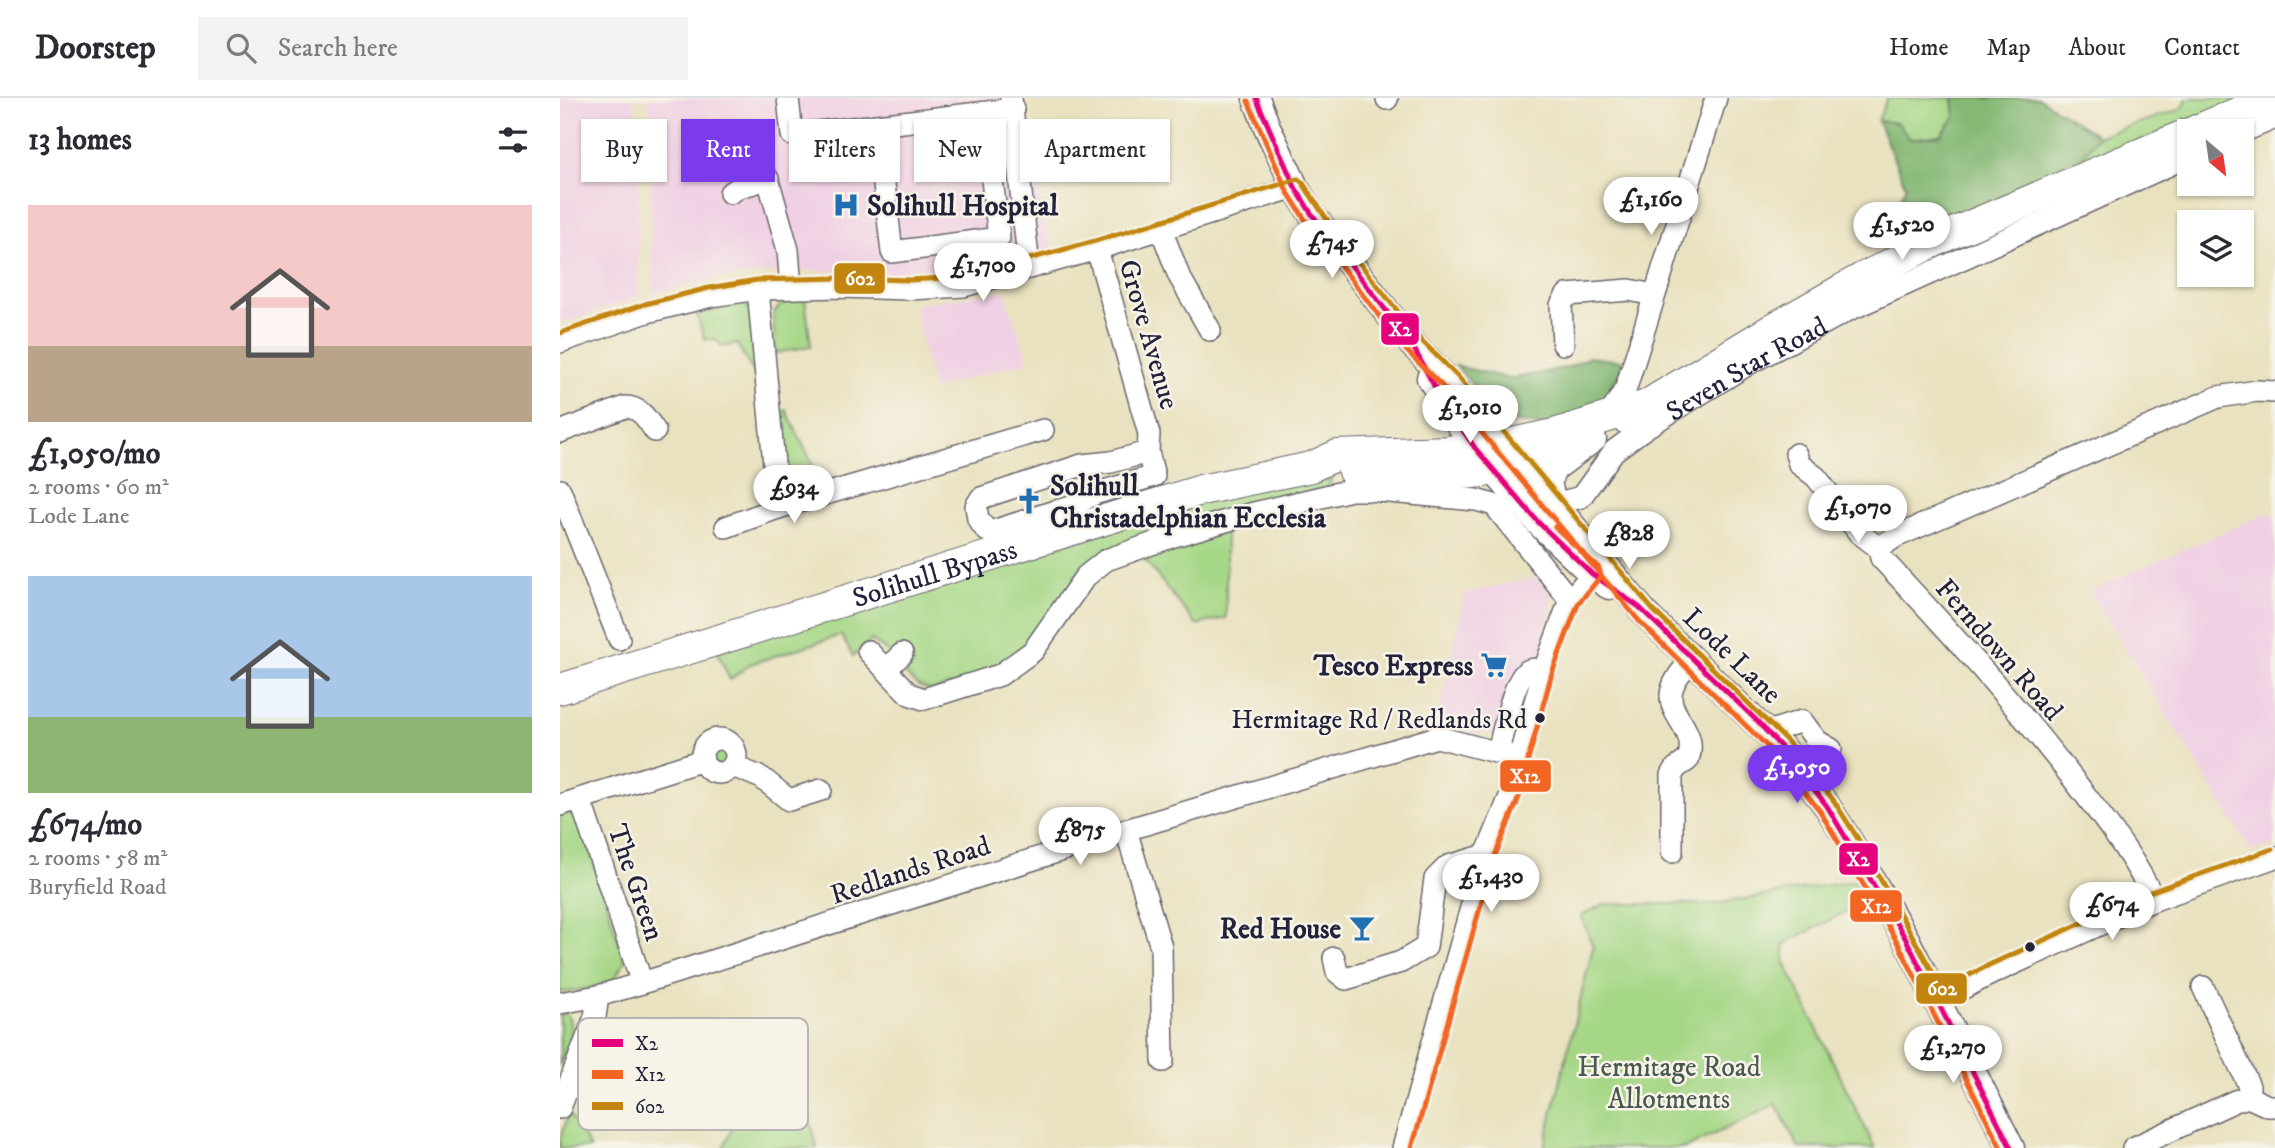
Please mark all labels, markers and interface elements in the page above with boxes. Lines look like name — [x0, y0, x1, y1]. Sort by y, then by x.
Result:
search box — [198, 17, 688, 80]
text: Doorstep — [35, 28, 156, 69]
icon: search — [222, 29, 260, 67]
text: Search here — [278, 32, 398, 65]
text: Home — [1889, 33, 1948, 63]
text: Map — [1986, 33, 2031, 63]
text: About — [2069, 33, 2126, 63]
text: Contact — [2164, 33, 2240, 63]
chip: Buy — [581, 119, 667, 182]
chip: Rent — [681, 119, 775, 182]
chip: Filters — [789, 119, 900, 182]
chip: New — [914, 119, 1006, 182]
chip: Apartment — [1020, 119, 1170, 182]
north arrow — [2177, 119, 2254, 196]
map controls — [2177, 119, 2254, 287]
icon: filters — [494, 121, 532, 159]
text: 13 homes — [28, 122, 132, 159]
pin: £1,160 — [1594, 178, 1708, 237]
text: £1,160 — [1619, 185, 1683, 214]
place label: Solihull Hospital — [867, 189, 1059, 224]
hospital icon: Solihull Hospital — [831, 190, 861, 220]
pin: £1,520 — [1845, 202, 1959, 262]
text: £1,520 — [1869, 210, 1935, 239]
button: layers — [2177, 210, 2254, 287]
pin: £745 — [1291, 220, 1373, 280]
text: £745 — [1306, 228, 1358, 257]
pin: £1,700 — [926, 244, 1040, 303]
icon: home — [217, 250, 343, 376]
text: £1,700 — [950, 251, 1016, 280]
street label: Grove Avenue — [1110, 255, 1187, 413]
line badge: 602 — [833, 262, 886, 295]
text: 602 — [845, 268, 875, 291]
street label: Seven Star Road — [1660, 309, 1834, 430]
line badge: X2 — [1380, 312, 1420, 346]
text: X2 — [1388, 319, 1412, 342]
pin: £1,010 — [1413, 386, 1527, 445]
text: £1,010 — [1438, 393, 1502, 422]
text: £1,050/mo — [28, 436, 160, 473]
pin: £934 — [753, 466, 835, 525]
place label: Solihull Christadelphian Ecclesia — [1050, 469, 1327, 536]
text: 2 rooms · 60 m² — [28, 473, 169, 502]
text: £934 — [769, 473, 819, 502]
church icon: Solihull Christadelphian Ecclesia — [1014, 486, 1044, 516]
pin: £1,070 — [1801, 486, 1915, 545]
text: £1,070 — [1824, 493, 1892, 522]
text: Lode Lane — [28, 502, 130, 531]
pin: £828 — [1588, 512, 1670, 571]
text: £828 — [1604, 519, 1654, 548]
street label: Solihull Bypass — [848, 532, 1021, 616]
street label: Ferndown Road — [1928, 572, 2070, 728]
street label: Lode Lane — [1675, 601, 1789, 712]
icon: home — [217, 621, 343, 747]
place label: Tesco Express — [1313, 649, 1474, 684]
supermarket icon: Tesco Express — [1479, 650, 1509, 680]
place label: Hermitage Rd / Redlands Rd — [1231, 704, 1527, 737]
marker: Hermitage Rd / Redlands Rd — [1533, 711, 1547, 725]
pin: £1,050 — [1740, 746, 1854, 805]
text: £1,050 — [1764, 753, 1830, 782]
line badge: X12 — [1499, 759, 1552, 793]
text: X12 — [1510, 766, 1541, 789]
text: £674/mo — [28, 807, 142, 844]
pin: £875 — [1039, 808, 1121, 867]
text: £875 — [1055, 815, 1105, 844]
street label: The Green — [599, 819, 672, 946]
street label: Redlands Road — [826, 828, 995, 913]
line badge: X2 — [1838, 842, 1879, 876]
text: 2 rooms · 58 m² — [28, 844, 167, 873]
text: X2 — [1846, 849, 1870, 872]
pin: £1,430 — [1434, 854, 1548, 914]
text: £1,430 — [1458, 862, 1524, 891]
text: Buryfield Road — [28, 873, 167, 902]
pin: £674 — [2071, 882, 2153, 942]
line badge: X12 — [1849, 889, 1903, 923]
text: £674 — [2086, 890, 2138, 919]
text: X12 — [1861, 896, 1892, 919]
place label: Red House — [1220, 912, 1341, 947]
bar icon: Red House — [1347, 913, 1377, 943]
unlabelled marker — [2023, 940, 2037, 954]
line badge: 602 — [1915, 972, 1968, 1005]
text: 602 — [1927, 978, 1957, 1001]
legend — [578, 1018, 808, 1130]
pin: £1,270 — [1896, 1026, 2010, 1085]
text: X2 — [635, 1033, 659, 1056]
text: £1,270 — [1920, 1033, 1986, 1062]
park label: Hermitage Road Allotments — [1577, 1050, 1761, 1117]
text: X12 — [635, 1064, 666, 1087]
text: 602 — [635, 1096, 665, 1119]

